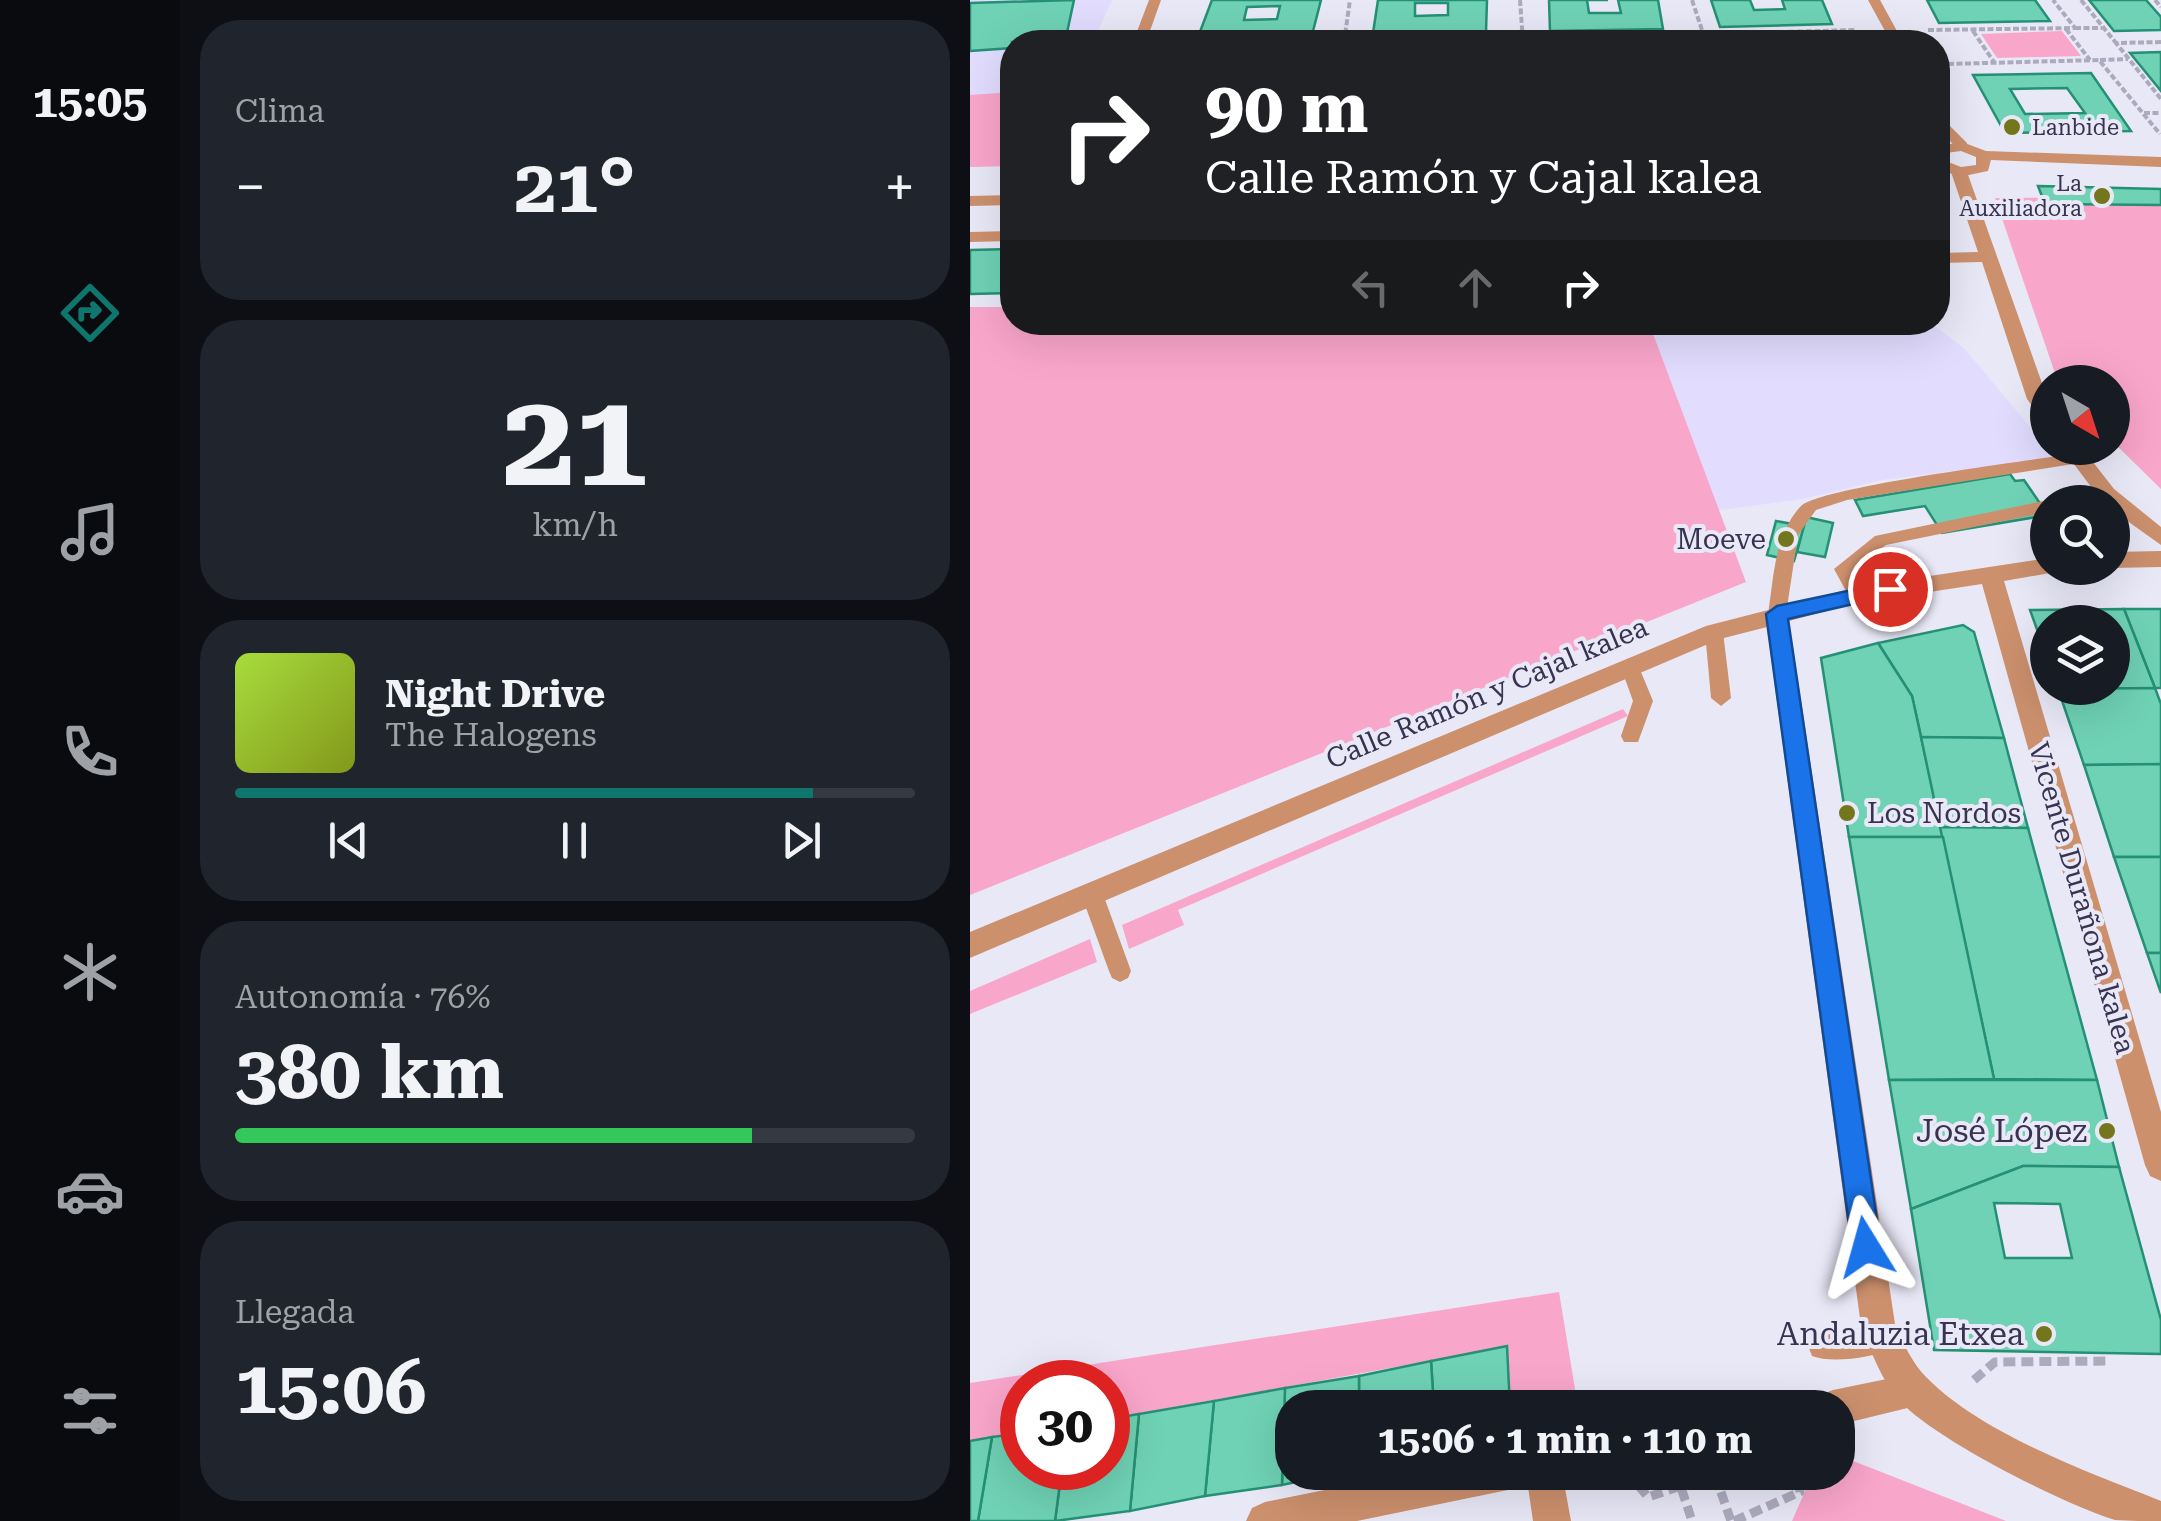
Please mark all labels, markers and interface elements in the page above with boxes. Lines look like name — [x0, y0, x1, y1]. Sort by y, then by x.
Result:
text: 90 m — [1205, 67, 1369, 149]
icon: right — [1040, 70, 1170, 200]
text: 15:05 — [33, 75, 147, 128]
text: Clima — [235, 92, 325, 130]
place label: Lanbide — [2032, 115, 2119, 140]
marker: Lanbide — [2001, 116, 2023, 138]
text: 21° — [514, 142, 636, 230]
text: Calle Ramón y Cajal kalea — [1205, 151, 1761, 204]
text: − — [235, 155, 266, 219]
text: + — [884, 155, 915, 219]
place label: La Auxiliadora — [1959, 171, 2082, 221]
marker: La Auxiliadora — [2091, 185, 2113, 207]
icon: left — [1343, 260, 1398, 315]
icon: ahead — [1448, 260, 1503, 315]
icon: right — [1553, 260, 1608, 315]
icon: directions — [55, 278, 125, 348]
text: 21 — [502, 364, 648, 517]
north arrow — [2030, 365, 2130, 465]
map controls — [2030, 365, 2130, 705]
button: search — [2030, 485, 2130, 585]
icon: music — [55, 497, 125, 567]
text: km/h — [532, 506, 618, 544]
place label: Moeve — [1676, 523, 1766, 556]
marker: Moeve — [1775, 528, 1797, 550]
pin — [1848, 547, 1933, 632]
icon: arrive — [1863, 562, 1918, 617]
button: layers — [2030, 605, 2130, 705]
street label: Calle Ramón y Cajal kalea — [1321, 610, 1653, 776]
text: Night Drive — [385, 672, 605, 716]
text: The Halogens — [385, 716, 597, 754]
icon: phone — [55, 717, 125, 787]
street label: Vicente Durañona kalea — [2022, 739, 2142, 1057]
place label: Los Nordos — [1867, 797, 2021, 830]
marker: Los Nordos — [1836, 802, 1858, 824]
icon: previous — [321, 813, 376, 868]
icon: pause — [547, 813, 602, 868]
icon: next — [774, 813, 829, 868]
icon: climate — [55, 937, 125, 1007]
text: Autonomía · 76% — [235, 978, 490, 1016]
text: 380 km — [235, 1028, 504, 1116]
place label: José López — [1916, 1112, 2087, 1150]
marker: José López — [2096, 1120, 2118, 1142]
icon: car — [55, 1156, 125, 1226]
position arrow — [1814, 1195, 1918, 1299]
text: Llegada — [235, 1293, 355, 1331]
place label: Andaluzia Etxea — [1777, 1315, 2024, 1353]
marker: Andaluzia Etxea — [2033, 1323, 2055, 1345]
text: 15:06 — [235, 1343, 426, 1431]
speed limit sign: 30 — [1000, 1360, 1130, 1490]
icon: filters — [55, 1376, 125, 1446]
text: 15:06 · 1 min · 110 m — [1378, 1418, 1752, 1462]

